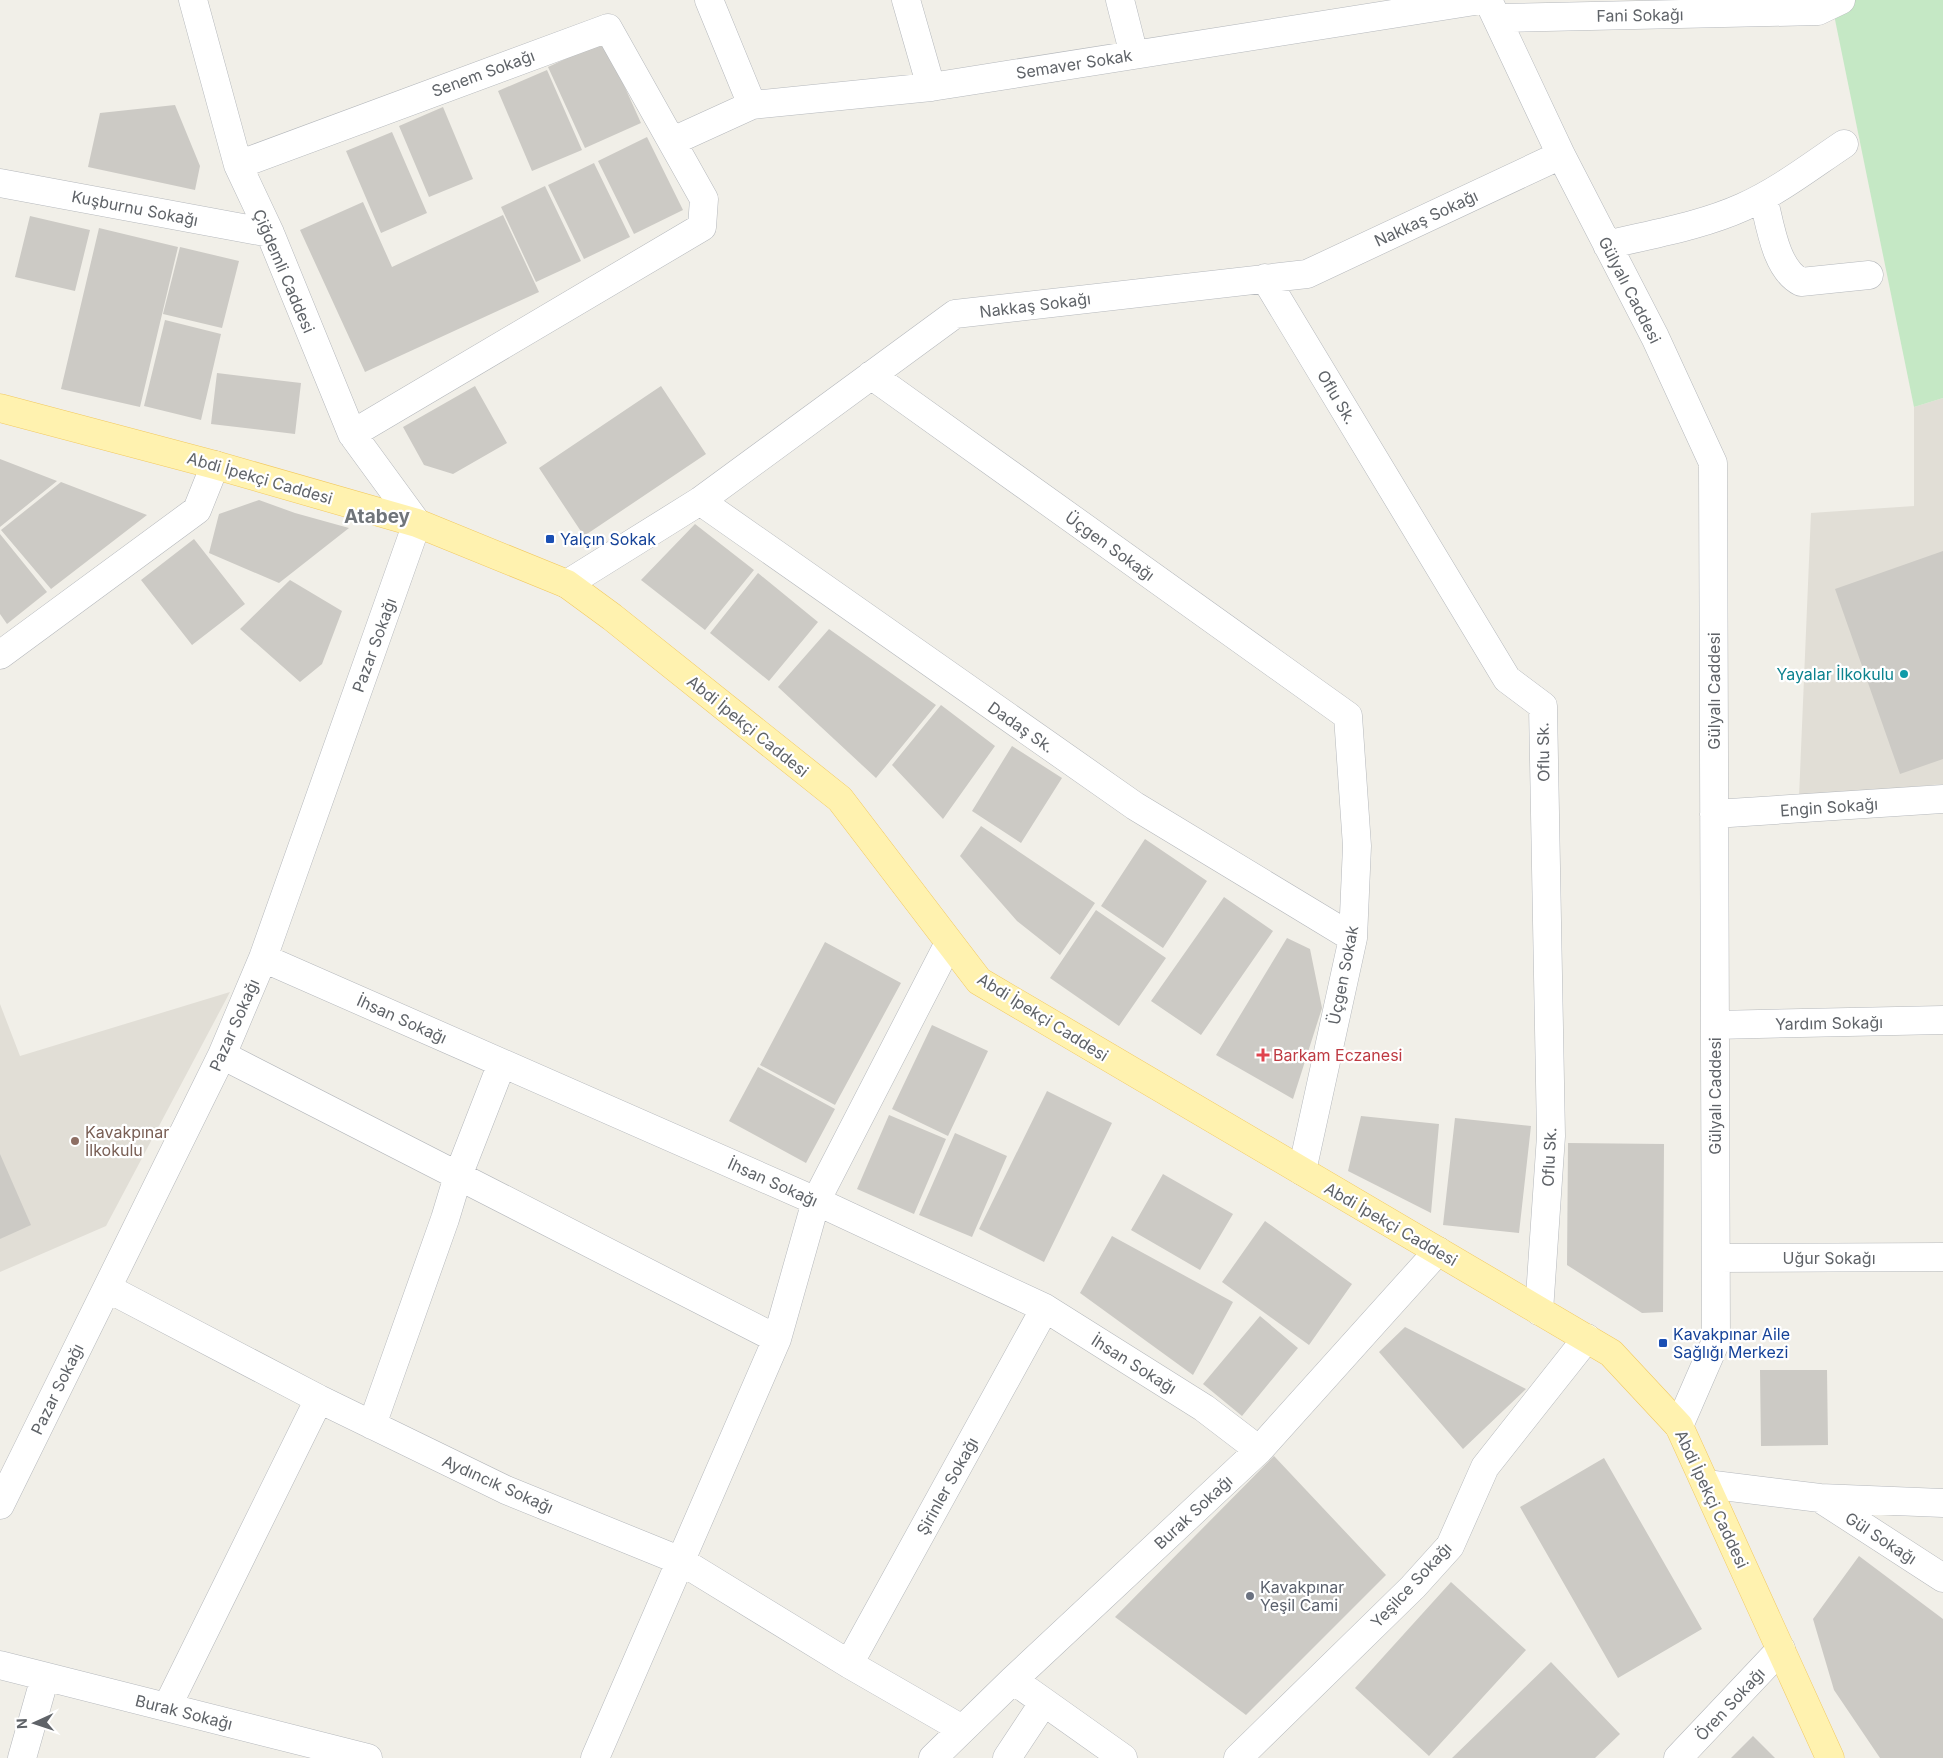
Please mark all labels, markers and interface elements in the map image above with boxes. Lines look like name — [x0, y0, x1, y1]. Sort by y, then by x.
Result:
street label: Fani Sokağı — [1596, 4, 1684, 26]
street label: Senem Sokağı — [429, 45, 537, 101]
street label: Semaver Sokak — [1015, 45, 1134, 83]
street label: Nakkaş Sokağı — [1371, 185, 1481, 251]
street label: Kuşburnu Sokağı — [70, 186, 200, 230]
street label: Çiğdemli Caddesi — [249, 206, 319, 336]
street label: Gülyalı Caddesi — [1594, 233, 1666, 347]
street label: Nakkaş Sokağı — [978, 288, 1092, 322]
street label: Oflu Sk. — [1313, 366, 1361, 428]
street label: Abdi İpekçi Caddesi — [185, 448, 335, 508]
district label: Atabey — [344, 505, 411, 528]
street label: Üçgen Sokağı — [1061, 507, 1159, 585]
place label: Yalçın Sokak — [560, 529, 656, 549]
marker: Yalçın Sokak — [544, 533, 556, 545]
street label: Pazar Sokağı — [348, 595, 400, 695]
street label: Gülyalı Caddesi — [1704, 632, 1724, 750]
place label: Yayalar İlkokulu — [1776, 664, 1894, 684]
marker: Yayalar İlkokulu — [1898, 668, 1910, 680]
street label: Abdi İpekçi Caddesi — [683, 671, 813, 781]
street label: Dadaş Sk. — [984, 697, 1058, 757]
street label: Oflu Sk. — [1532, 722, 1554, 782]
street label: Engin Sokağı — [1779, 794, 1879, 820]
street label: Üçgen Sokak — [1324, 924, 1362, 1026]
street label: Abdi İpekçi Caddesi — [974, 969, 1112, 1065]
street label: Pazar Sokağı — [205, 976, 263, 1074]
street label: İhsan Sokağı — [354, 990, 450, 1048]
street label: Yardım Sokağı — [1775, 1012, 1883, 1034]
street label: Gülyalı Caddesi — [1705, 1037, 1725, 1155]
place label: Barkam Eczanesi — [1273, 1045, 1402, 1065]
marker: Barkam Eczanesi — [1257, 1049, 1269, 1061]
place label: Kavakpınar İlkokulu — [85, 1122, 169, 1160]
street label: Oflu Sk. — [1537, 1127, 1561, 1187]
marker: Kavakpınar İlkokulu — [69, 1135, 81, 1147]
street label: İhsan Sokağı — [725, 1153, 821, 1211]
street label: Abdi İpekçi Caddesi — [1321, 1178, 1461, 1270]
street label: Uğur Sokağı — [1782, 1248, 1876, 1268]
place label: Kavakpınar Aile Sağlığı Merkezi — [1673, 1324, 1790, 1362]
street label: İhsan Sokağı — [1088, 1330, 1180, 1398]
marker: Kavakpınar Aile Sağlığı Merkezi — [1657, 1337, 1669, 1349]
street label: Pazar Sokağı — [26, 1340, 88, 1438]
street label: Abdi İpekçi Caddesi — [1671, 1427, 1753, 1571]
street label: Şirinler Sokağı — [912, 1434, 982, 1538]
street label: Aydıncık Sokağı — [439, 1451, 557, 1517]
street label: Burak Sokağı — [1150, 1471, 1236, 1553]
street label: Gül Sokağı — [1842, 1508, 1920, 1568]
street label: Yeşilce Sokağı — [1366, 1538, 1456, 1632]
place label: Kavakpınar Yeşil Cami — [1260, 1577, 1344, 1615]
marker: Kavakpınar Yeşil Cami — [1244, 1590, 1256, 1602]
street label: Ören Sokağı — [1691, 1663, 1769, 1745]
street label: Burak Sokağı — [133, 1690, 235, 1734]
north arrow — [10, 1698, 60, 1748]
text: N — [13, 1718, 30, 1729]

